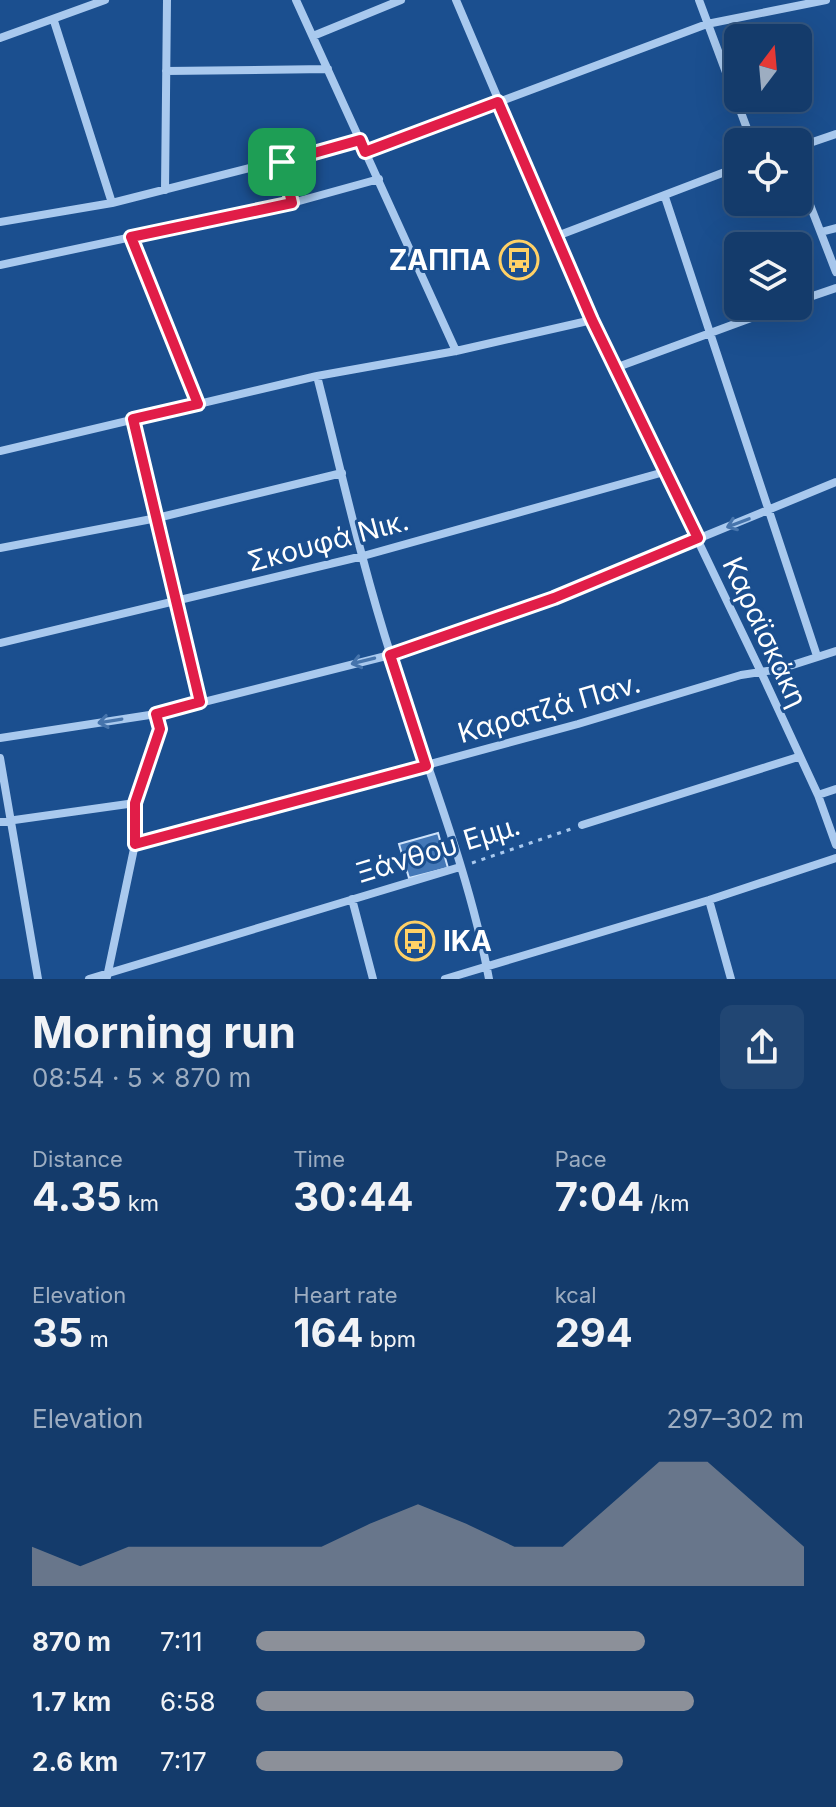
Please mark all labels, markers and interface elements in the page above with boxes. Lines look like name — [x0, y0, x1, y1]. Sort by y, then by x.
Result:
north arrow — [724, 24, 812, 112]
map controls — [724, 24, 812, 320]
pin — [248, 128, 316, 196]
button: locate — [724, 128, 812, 216]
icon: arrive — [260, 140, 304, 184]
button: layers — [724, 232, 812, 320]
bus stop icon: ΖΑΠΠΑ — [498, 239, 540, 281]
place label: ΖΑΠΠΑ — [389, 243, 491, 277]
street label: Σκουφά Νικ. — [244, 503, 412, 579]
one-way arrow — [726, 517, 751, 531]
street label: Καραϊσκάκη — [715, 551, 815, 713]
one-way arrow — [351, 655, 377, 670]
street label: Καρατζά Παν. — [454, 666, 644, 750]
one-way arrow — [98, 714, 124, 729]
street label: Ξάνθου Εμμ. — [352, 808, 524, 890]
bus stop icon: ΙΚΑ — [394, 920, 436, 962]
place label: ΙΚΑ — [443, 924, 492, 958]
text: Morning run — [32, 1005, 296, 1059]
button: share — [720, 1005, 804, 1089]
text: 08:54 · 5 × 870 m — [32, 1062, 251, 1093]
text: Distance — [32, 1146, 123, 1172]
text: Time — [293, 1146, 345, 1172]
text: Pace — [555, 1146, 606, 1172]
text: 4.35 — [32, 1172, 122, 1221]
text: 30:44 — [293, 1172, 414, 1221]
text: 7:04 — [555, 1172, 644, 1221]
text: km — [122, 1190, 159, 1216]
text: /km — [644, 1190, 689, 1216]
text: Elevation — [32, 1282, 126, 1308]
text: Heart rate — [293, 1282, 398, 1308]
text: kcal — [555, 1282, 597, 1308]
text: 35 — [32, 1308, 83, 1357]
text: 164 — [293, 1308, 364, 1357]
text: 294 — [555, 1308, 633, 1357]
text: m — [83, 1326, 109, 1352]
text: bpm — [364, 1326, 416, 1352]
text: Elevation — [32, 1403, 143, 1434]
text: 297–302 m — [666, 1403, 804, 1434]
text: 870 m — [32, 1626, 111, 1657]
text: 7:11 — [160, 1626, 202, 1657]
text: 1.7 km — [32, 1686, 111, 1717]
text: 6:58 — [160, 1686, 216, 1717]
text: 2.6 km — [32, 1746, 118, 1777]
text: 7:17 — [160, 1746, 207, 1777]

